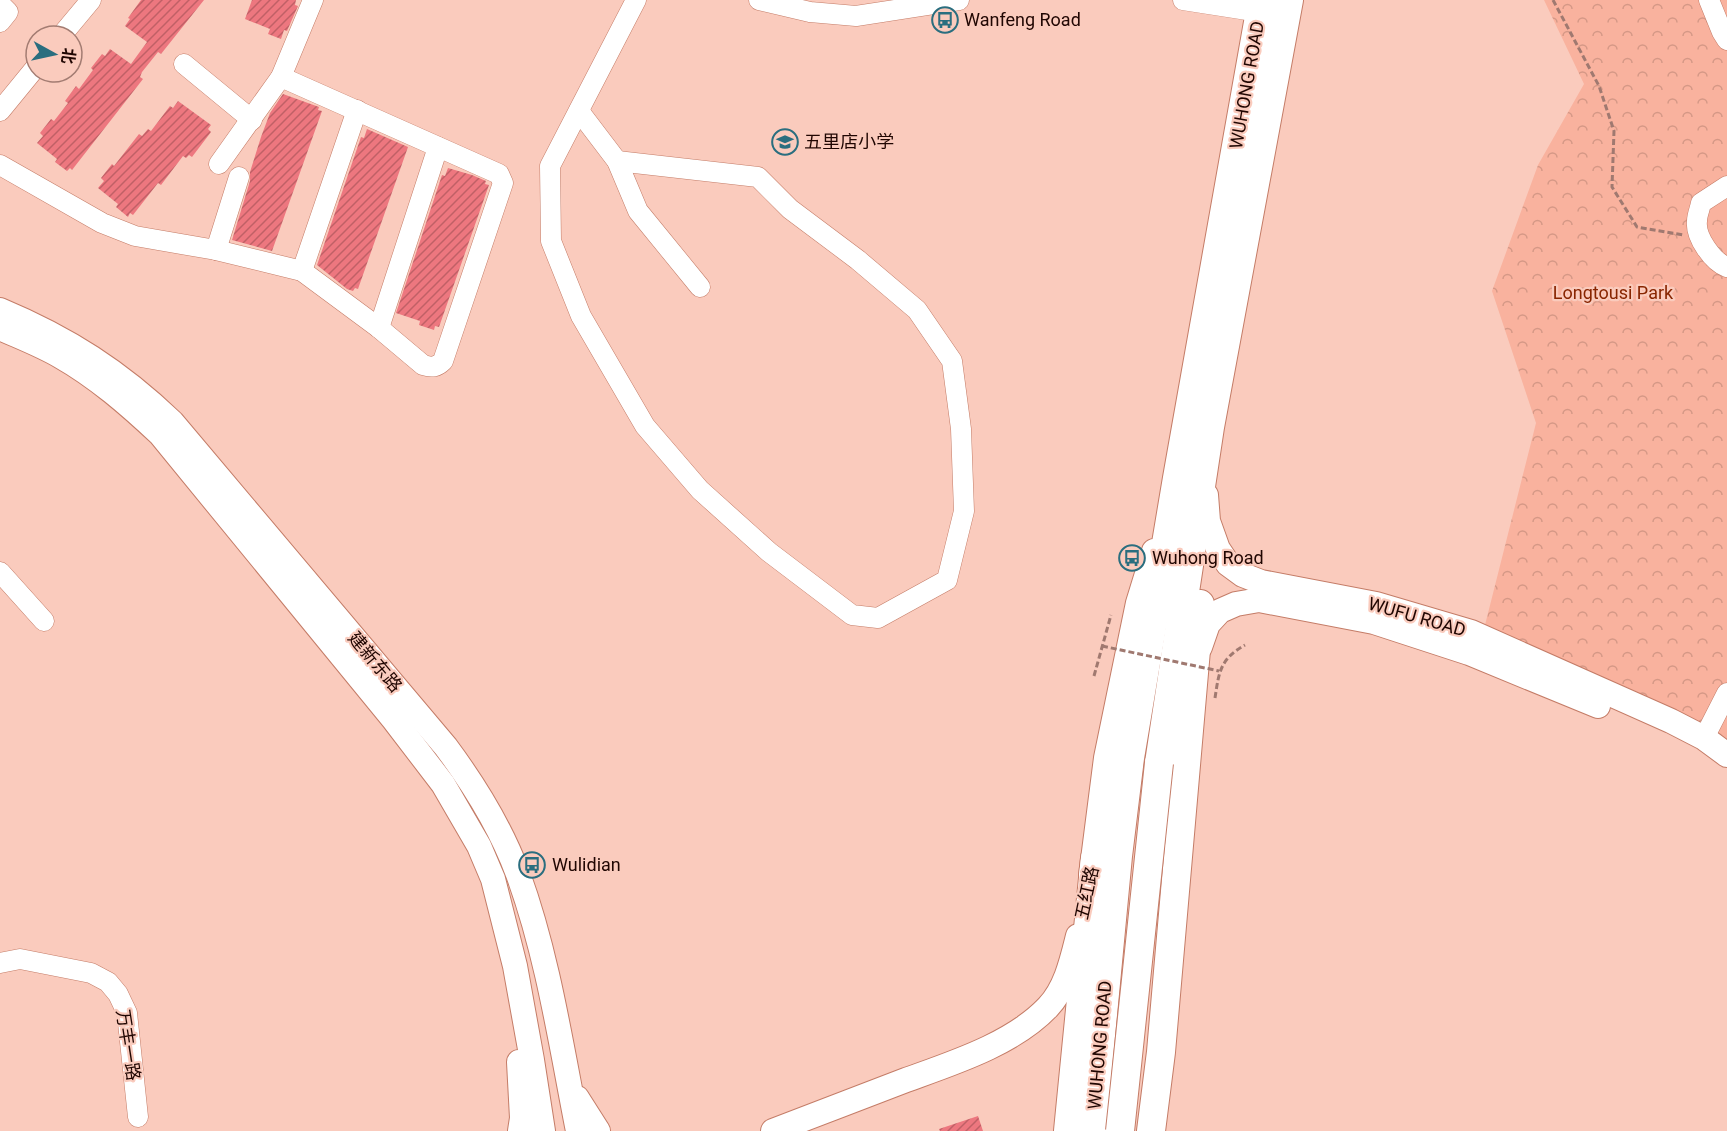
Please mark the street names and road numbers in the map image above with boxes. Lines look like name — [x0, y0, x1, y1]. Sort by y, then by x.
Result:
street label: WUHONG ROAD — [1225, 19, 1268, 150]
street label: WUFU ROAD — [1366, 593, 1468, 640]
street label: 建新东路 — [344, 627, 407, 696]
street label: 五红路 — [1071, 864, 1102, 921]
street label: WUHONG ROAD — [1083, 980, 1116, 1110]
street label: 万丰一路 — [112, 1008, 144, 1082]

